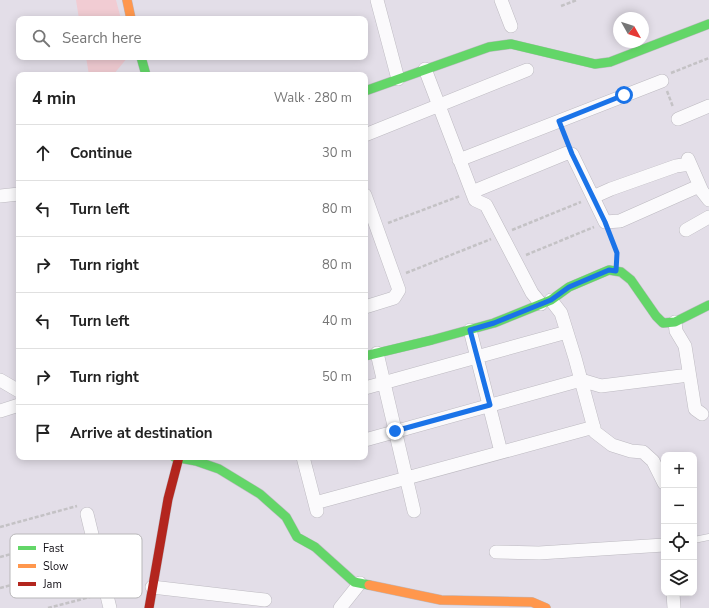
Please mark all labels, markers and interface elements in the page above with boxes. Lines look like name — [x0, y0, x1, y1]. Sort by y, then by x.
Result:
north arrow — [613, 12, 649, 48]
search box — [16, 16, 368, 60]
icon: search — [30, 27, 52, 49]
text: Search here — [62, 28, 142, 48]
route start — [615, 86, 633, 104]
text: 4 min — [32, 87, 76, 110]
text: Walk · 280 m — [274, 89, 352, 107]
icon: ahead — [32, 142, 54, 164]
text: Continue — [70, 143, 132, 163]
text: 30 m — [322, 144, 352, 162]
icon: left — [32, 198, 54, 220]
text: Turn left — [70, 199, 129, 219]
text: 80 m — [322, 200, 352, 218]
icon: right — [32, 254, 54, 276]
text: Turn right — [70, 255, 139, 275]
text: 80 m — [322, 256, 352, 274]
icon: left — [32, 310, 54, 332]
text: Turn left — [70, 311, 129, 331]
text: 40 m — [322, 312, 352, 330]
icon: right — [32, 366, 54, 388]
text: Turn right — [70, 367, 139, 387]
text: 50 m — [322, 368, 352, 386]
icon: arrive — [32, 422, 54, 444]
route end — [386, 422, 404, 440]
text: Arrive at destination — [70, 423, 213, 443]
map controls — [661, 452, 697, 596]
button: + — [661, 452, 697, 488]
button: − — [661, 488, 697, 524]
button: locate — [661, 524, 697, 560]
legend — [10, 534, 142, 598]
text: Fast — [43, 541, 64, 556]
text: Slow — [43, 559, 68, 574]
button: layers — [661, 560, 697, 596]
text: Jam — [42, 577, 62, 592]

